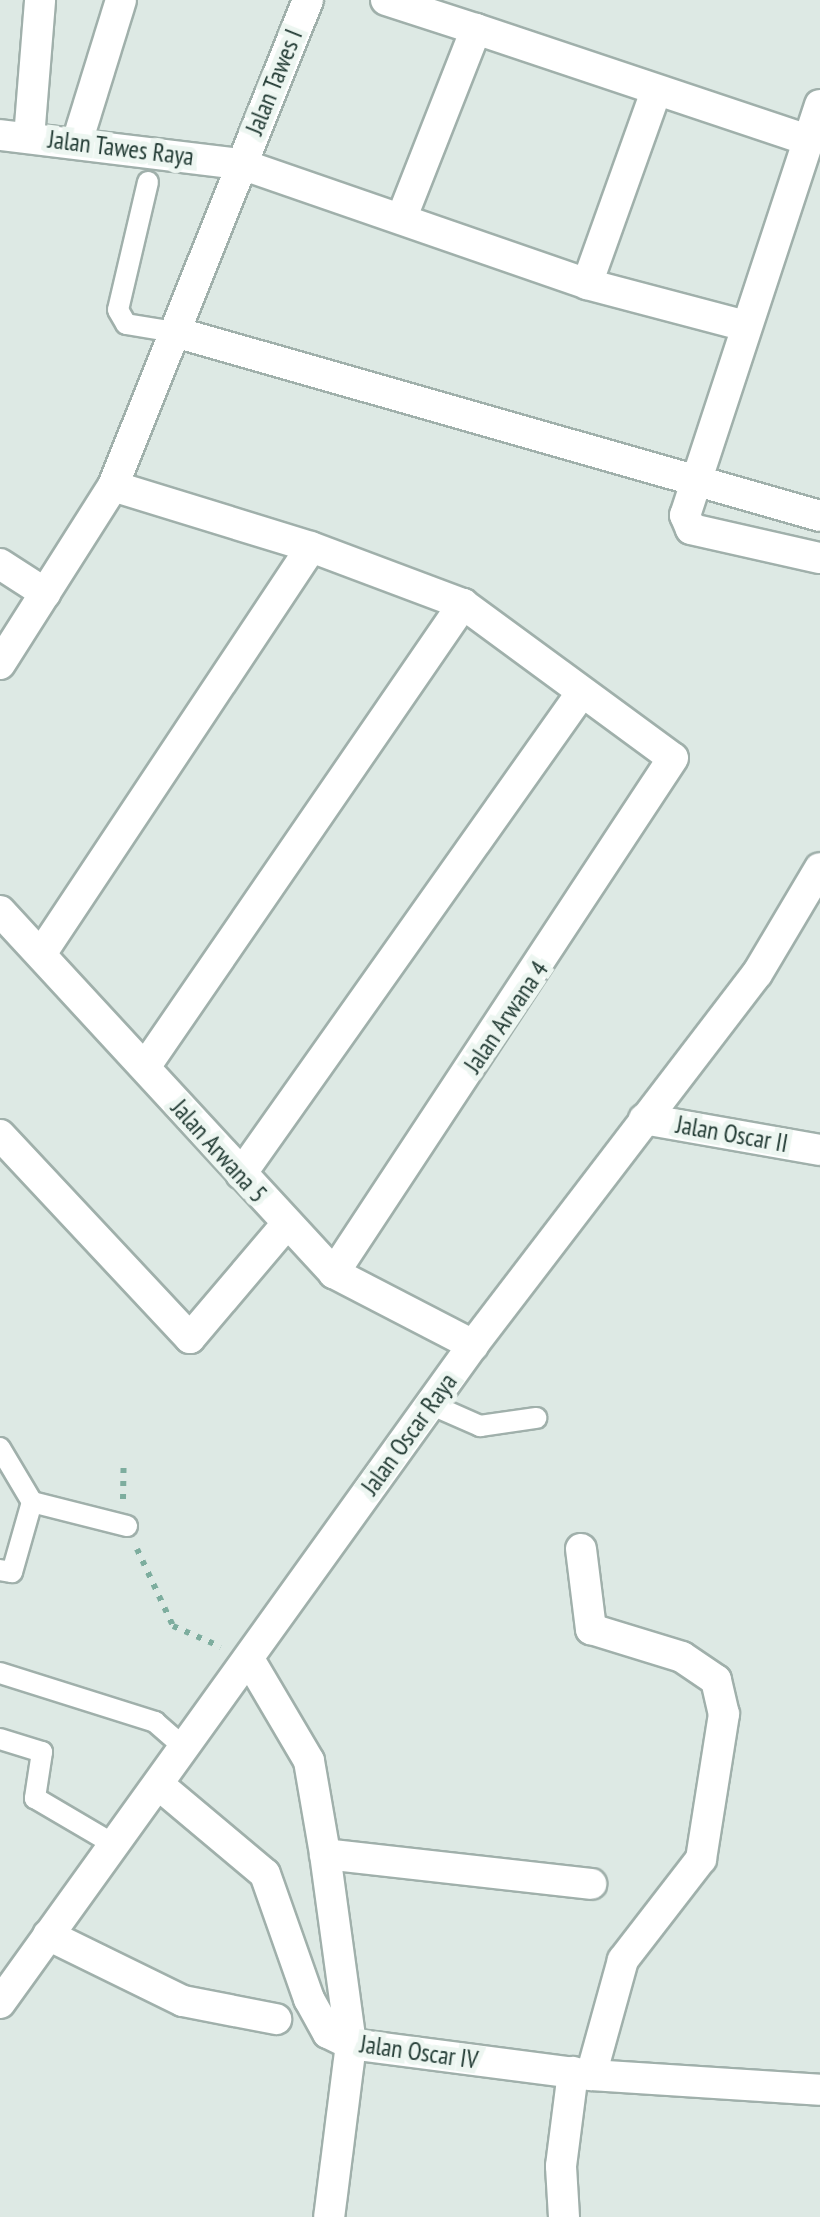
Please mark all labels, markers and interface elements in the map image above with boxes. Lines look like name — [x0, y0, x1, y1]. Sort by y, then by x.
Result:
street label: Jalan Tawes I — [239, 25, 309, 139]
street label: Jalan Tawes Raya — [46, 124, 196, 172]
street label: Jalan Arwana 4 — [457, 955, 555, 1079]
street label: Jalan Arwana 5 — [165, 1093, 273, 1209]
street label: Jalan Oscar II — [674, 1109, 790, 1159]
street label: Jalan Oscar Raya — [355, 1367, 463, 1501]
street label: Jalan Oscar IV — [358, 2029, 480, 2075]

